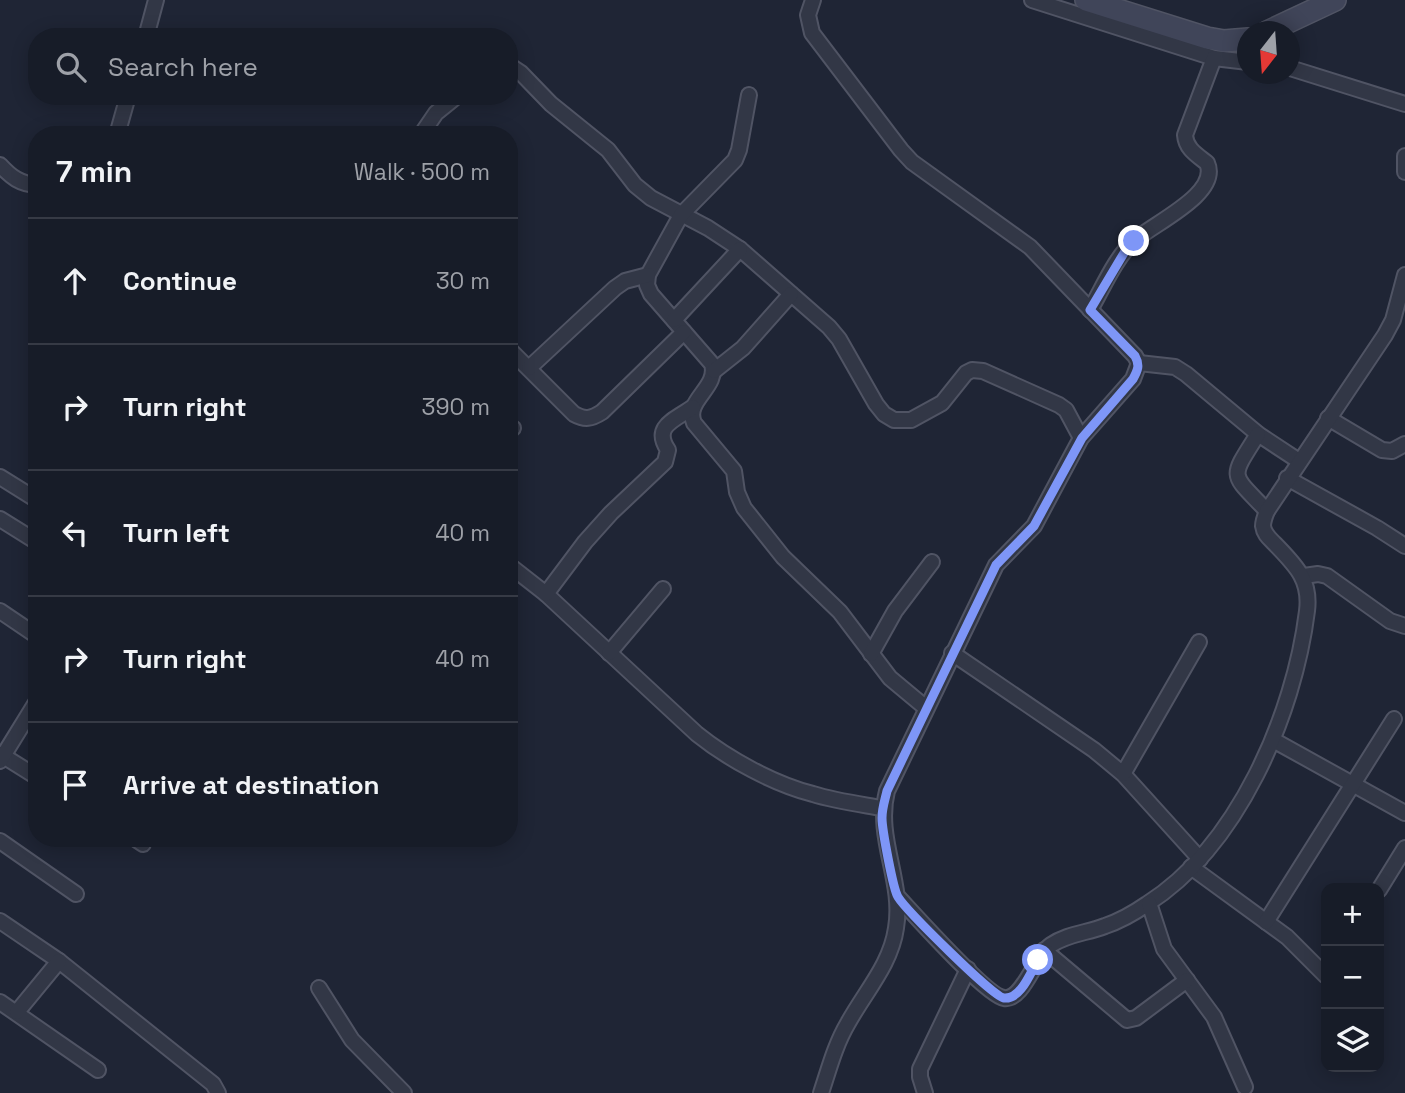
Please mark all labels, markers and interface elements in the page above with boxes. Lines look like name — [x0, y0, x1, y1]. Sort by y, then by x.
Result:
north arrow — [1237, 21, 1300, 84]
search box — [28, 28, 518, 105]
icon: search — [52, 48, 90, 86]
text: Search here — [108, 50, 258, 84]
text: 7 min — [56, 152, 132, 191]
text: Walk · 500 m — [354, 157, 490, 187]
route end — [1118, 225, 1149, 256]
icon: ahead — [56, 262, 94, 300]
text: Continue — [123, 264, 237, 298]
text: 30 m — [436, 266, 490, 296]
icon: right — [56, 388, 94, 426]
text: Turn right — [123, 390, 247, 424]
text: 390 m — [422, 392, 490, 422]
icon: left — [56, 514, 94, 552]
text: Turn left — [123, 516, 230, 550]
text: 40 m — [435, 518, 490, 548]
icon: right — [56, 640, 94, 678]
text: Turn right — [123, 642, 247, 676]
text: 40 m — [435, 644, 490, 674]
icon: arrive — [56, 766, 94, 804]
text: Arrive at destination — [123, 768, 380, 802]
map controls — [1321, 883, 1384, 1072]
button: + — [1321, 883, 1384, 946]
route start — [1022, 944, 1053, 975]
button: − — [1321, 946, 1384, 1009]
button: layers — [1321, 1009, 1384, 1072]

